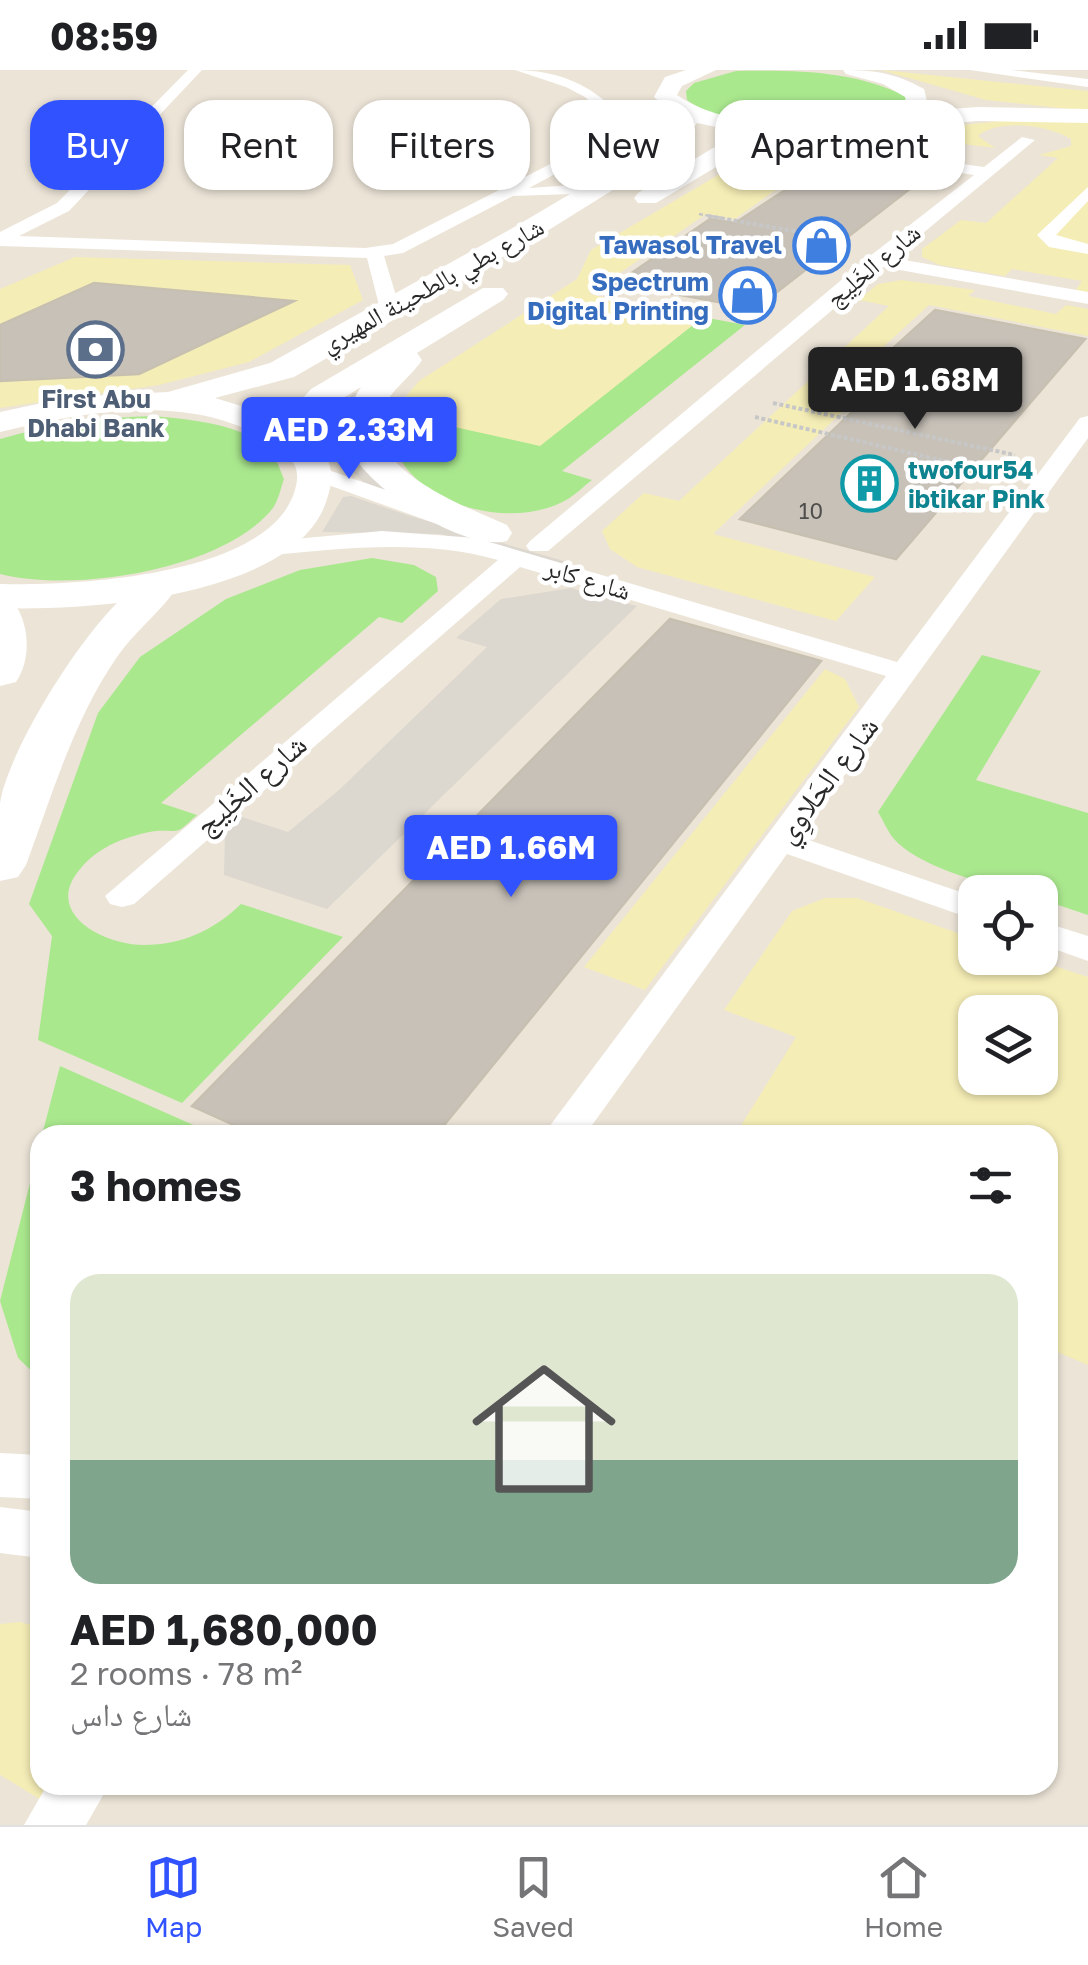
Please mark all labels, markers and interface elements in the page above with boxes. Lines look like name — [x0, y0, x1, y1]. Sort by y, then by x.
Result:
text: 08:59 — [50, 13, 159, 58]
chip: Buy — [30, 100, 164, 190]
chip: Rent — [184, 100, 333, 190]
chip: Filters — [353, 100, 530, 190]
chip: New — [550, 100, 695, 190]
chip: Apartment — [715, 100, 965, 190]
street label: شارع بطي بالطحينة المهيري — [315, 210, 551, 363]
shop icon: Tawasol Travel — [791, 215, 851, 275]
street label: شارع الخَلِيج — [819, 216, 927, 314]
place label: Tawasol Travel — [599, 229, 782, 260]
place label: Spectrum Digital Printing — [527, 266, 709, 326]
shop icon: Spectrum Digital Printing — [718, 266, 778, 326]
bank icon: First Abu Dhabi Bank — [66, 320, 126, 380]
pin: AED 1.68M — [801, 347, 1029, 432]
text: AED 1.68M — [830, 360, 1000, 398]
place label: First Abu Dhabi Bank — [27, 383, 165, 443]
pin: AED 2.33M — [235, 397, 463, 482]
text: AED 2.33M — [264, 410, 434, 448]
building icon: twofour54 ibtikar Pink — [839, 454, 899, 514]
place label: twofour54 ibtikar Pink — [908, 454, 1045, 514]
house number: 10 — [799, 497, 823, 524]
street label: شارع كابر — [541, 551, 634, 607]
street label: شارع الحَلاوِي — [767, 709, 891, 854]
street label: شارع الخَلِيج — [187, 726, 315, 844]
pin: AED 1.66M — [397, 815, 625, 900]
text: AED 1.66M — [426, 828, 596, 866]
map controls — [958, 875, 1058, 1095]
button: locate — [958, 875, 1058, 975]
button: layers — [958, 995, 1058, 1095]
icon: filters — [963, 1158, 1018, 1213]
text: 3 homes — [70, 1160, 242, 1210]
icon: home — [454, 1339, 634, 1519]
text: AED 1,680,000 — [70, 1604, 378, 1654]
text: 2 rooms · 78 m² — [70, 1654, 302, 1692]
text: شارع داس — [70, 1695, 192, 1733]
tab: Map — [145, 1850, 202, 1943]
tab: Saved — [492, 1850, 574, 1943]
tab: Home — [864, 1850, 943, 1943]

